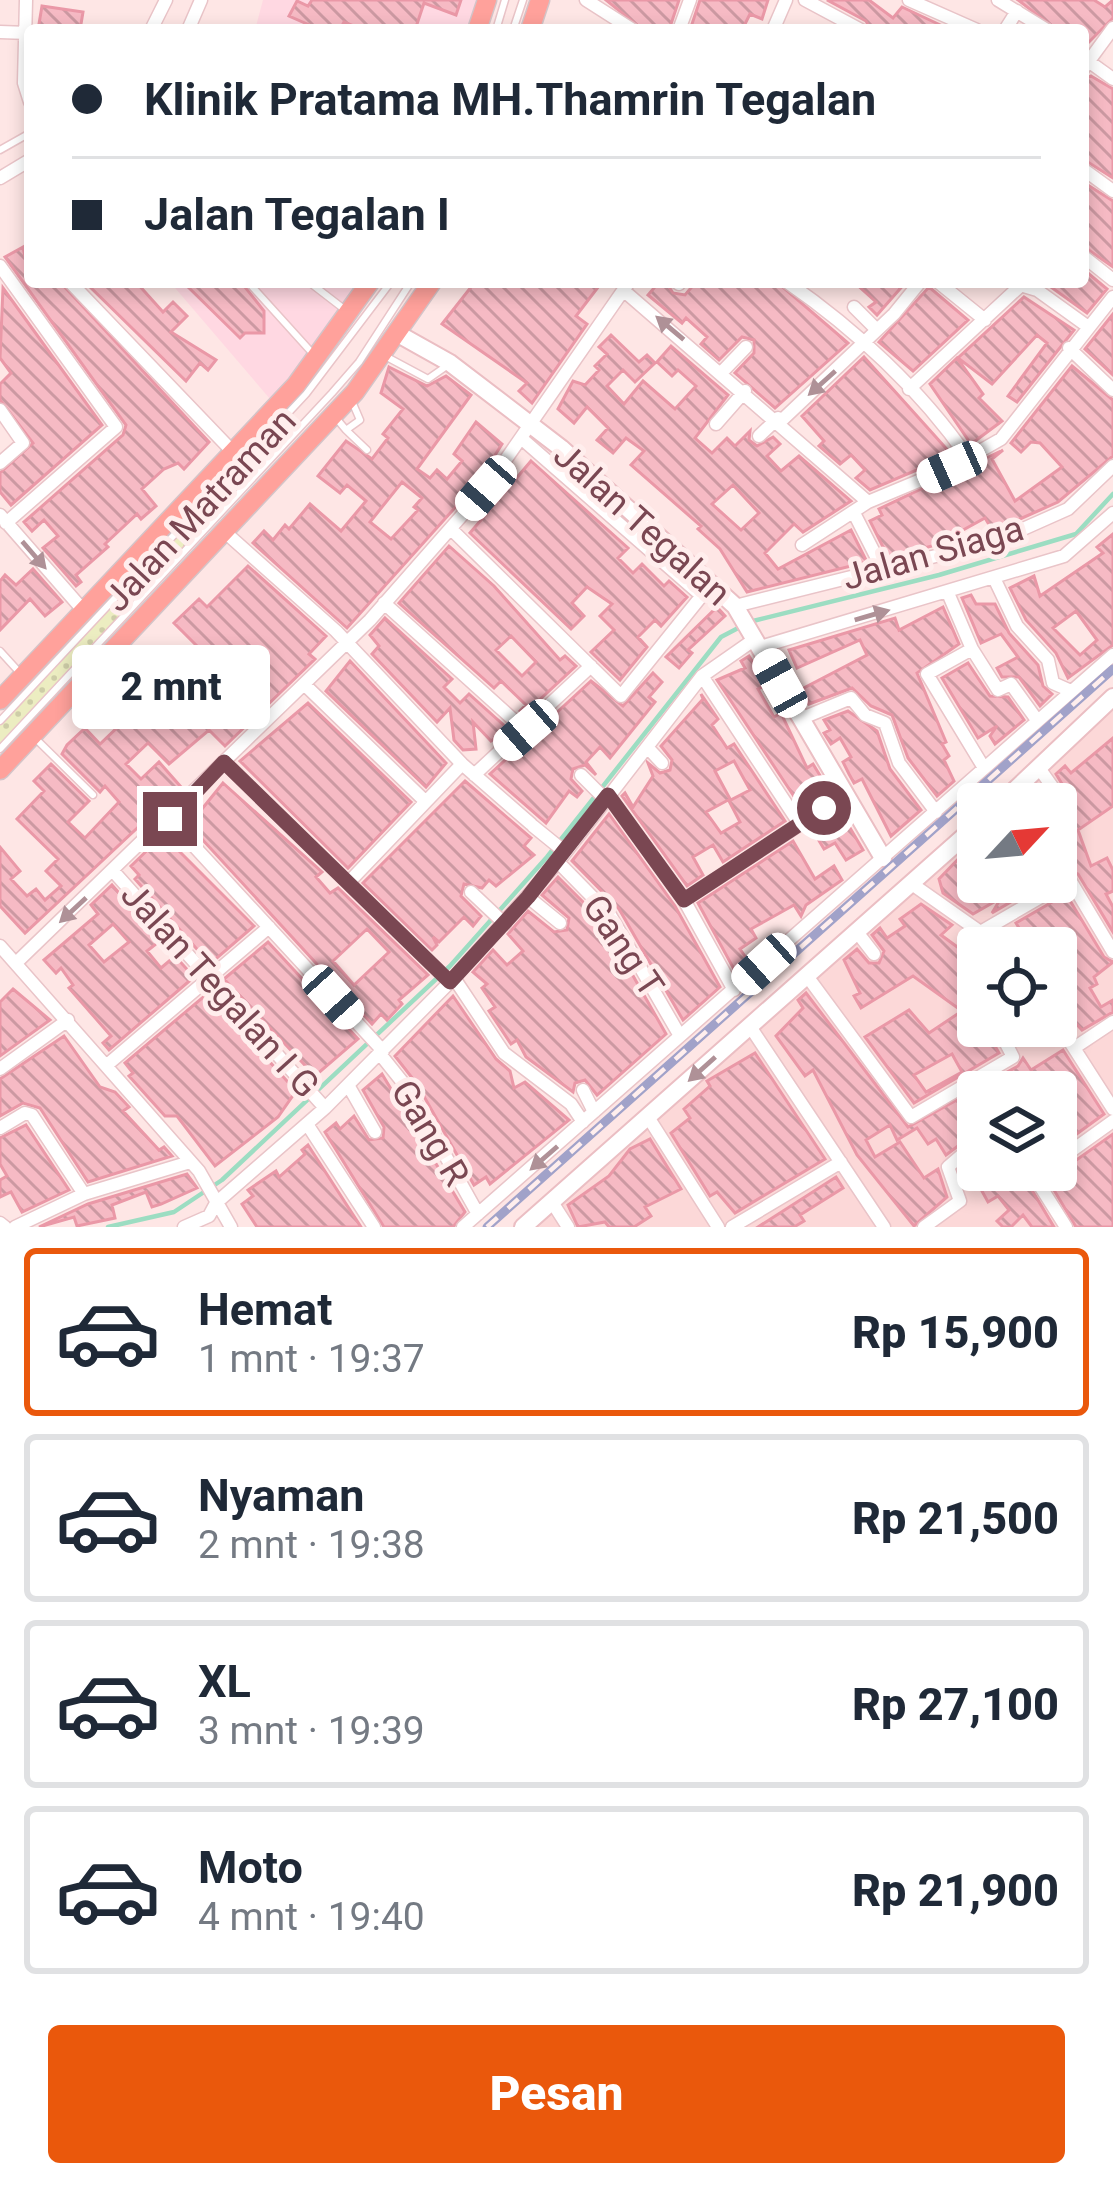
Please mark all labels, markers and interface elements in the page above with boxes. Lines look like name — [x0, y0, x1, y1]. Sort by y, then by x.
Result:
text: Klinik Pratama MH.Thamrin Tegalan — [144, 73, 876, 126]
text: Jalan Tegalan I — [144, 188, 450, 241]
one-way arrow — [655, 316, 685, 342]
one-way arrow — [808, 368, 837, 396]
street label: Jalan Matraman — [95, 400, 305, 620]
street label: Jalan Tegalan — [545, 434, 739, 614]
car — [912, 436, 992, 498]
car — [449, 449, 523, 527]
street label: Jalan Siaga — [838, 507, 1028, 599]
one-way arrow — [20, 540, 46, 570]
one-way arrow — [854, 605, 891, 623]
car — [747, 643, 813, 723]
callout: 2 mnt — [71, 645, 269, 729]
text: 2 mnt — [120, 664, 222, 710]
car — [487, 693, 565, 767]
route start — [797, 781, 851, 835]
north arrow — [957, 783, 1077, 903]
map controls — [957, 783, 1077, 1191]
route end — [143, 792, 197, 846]
street label: Jalan Tegalan I G — [112, 874, 328, 1106]
street label: Gang T — [574, 887, 672, 1005]
one-way arrow — [59, 896, 88, 923]
car — [725, 927, 803, 1001]
button: locate — [957, 927, 1077, 1047]
car — [296, 958, 370, 1036]
one-way arrow — [687, 1055, 716, 1082]
button: layers — [957, 1071, 1077, 1191]
street label: Gang R — [382, 1073, 478, 1193]
one-way arrow — [529, 1144, 559, 1170]
icon: car — [54, 1278, 162, 1386]
text: Hemat — [198, 1283, 332, 1336]
text: Rp 15,900 — [852, 1306, 1059, 1359]
text: 1 mnt · 19:37 — [198, 1336, 425, 1382]
icon: car — [54, 1464, 162, 1572]
text: Nyaman — [198, 1469, 364, 1522]
text: Rp 21,500 — [852, 1492, 1059, 1545]
text: 2 mnt · 19:38 — [198, 1522, 425, 1568]
icon: car — [54, 1650, 162, 1758]
text: XL — [198, 1655, 251, 1708]
text: Rp 27,100 — [852, 1678, 1059, 1731]
text: 3 mnt · 19:39 — [198, 1708, 425, 1754]
icon: car — [54, 1836, 162, 1944]
text: Moto — [198, 1841, 303, 1894]
text: Rp 21,900 — [852, 1864, 1059, 1917]
text: 4 mnt · 19:40 — [198, 1894, 425, 1940]
button: Pesan — [48, 2025, 1065, 2163]

